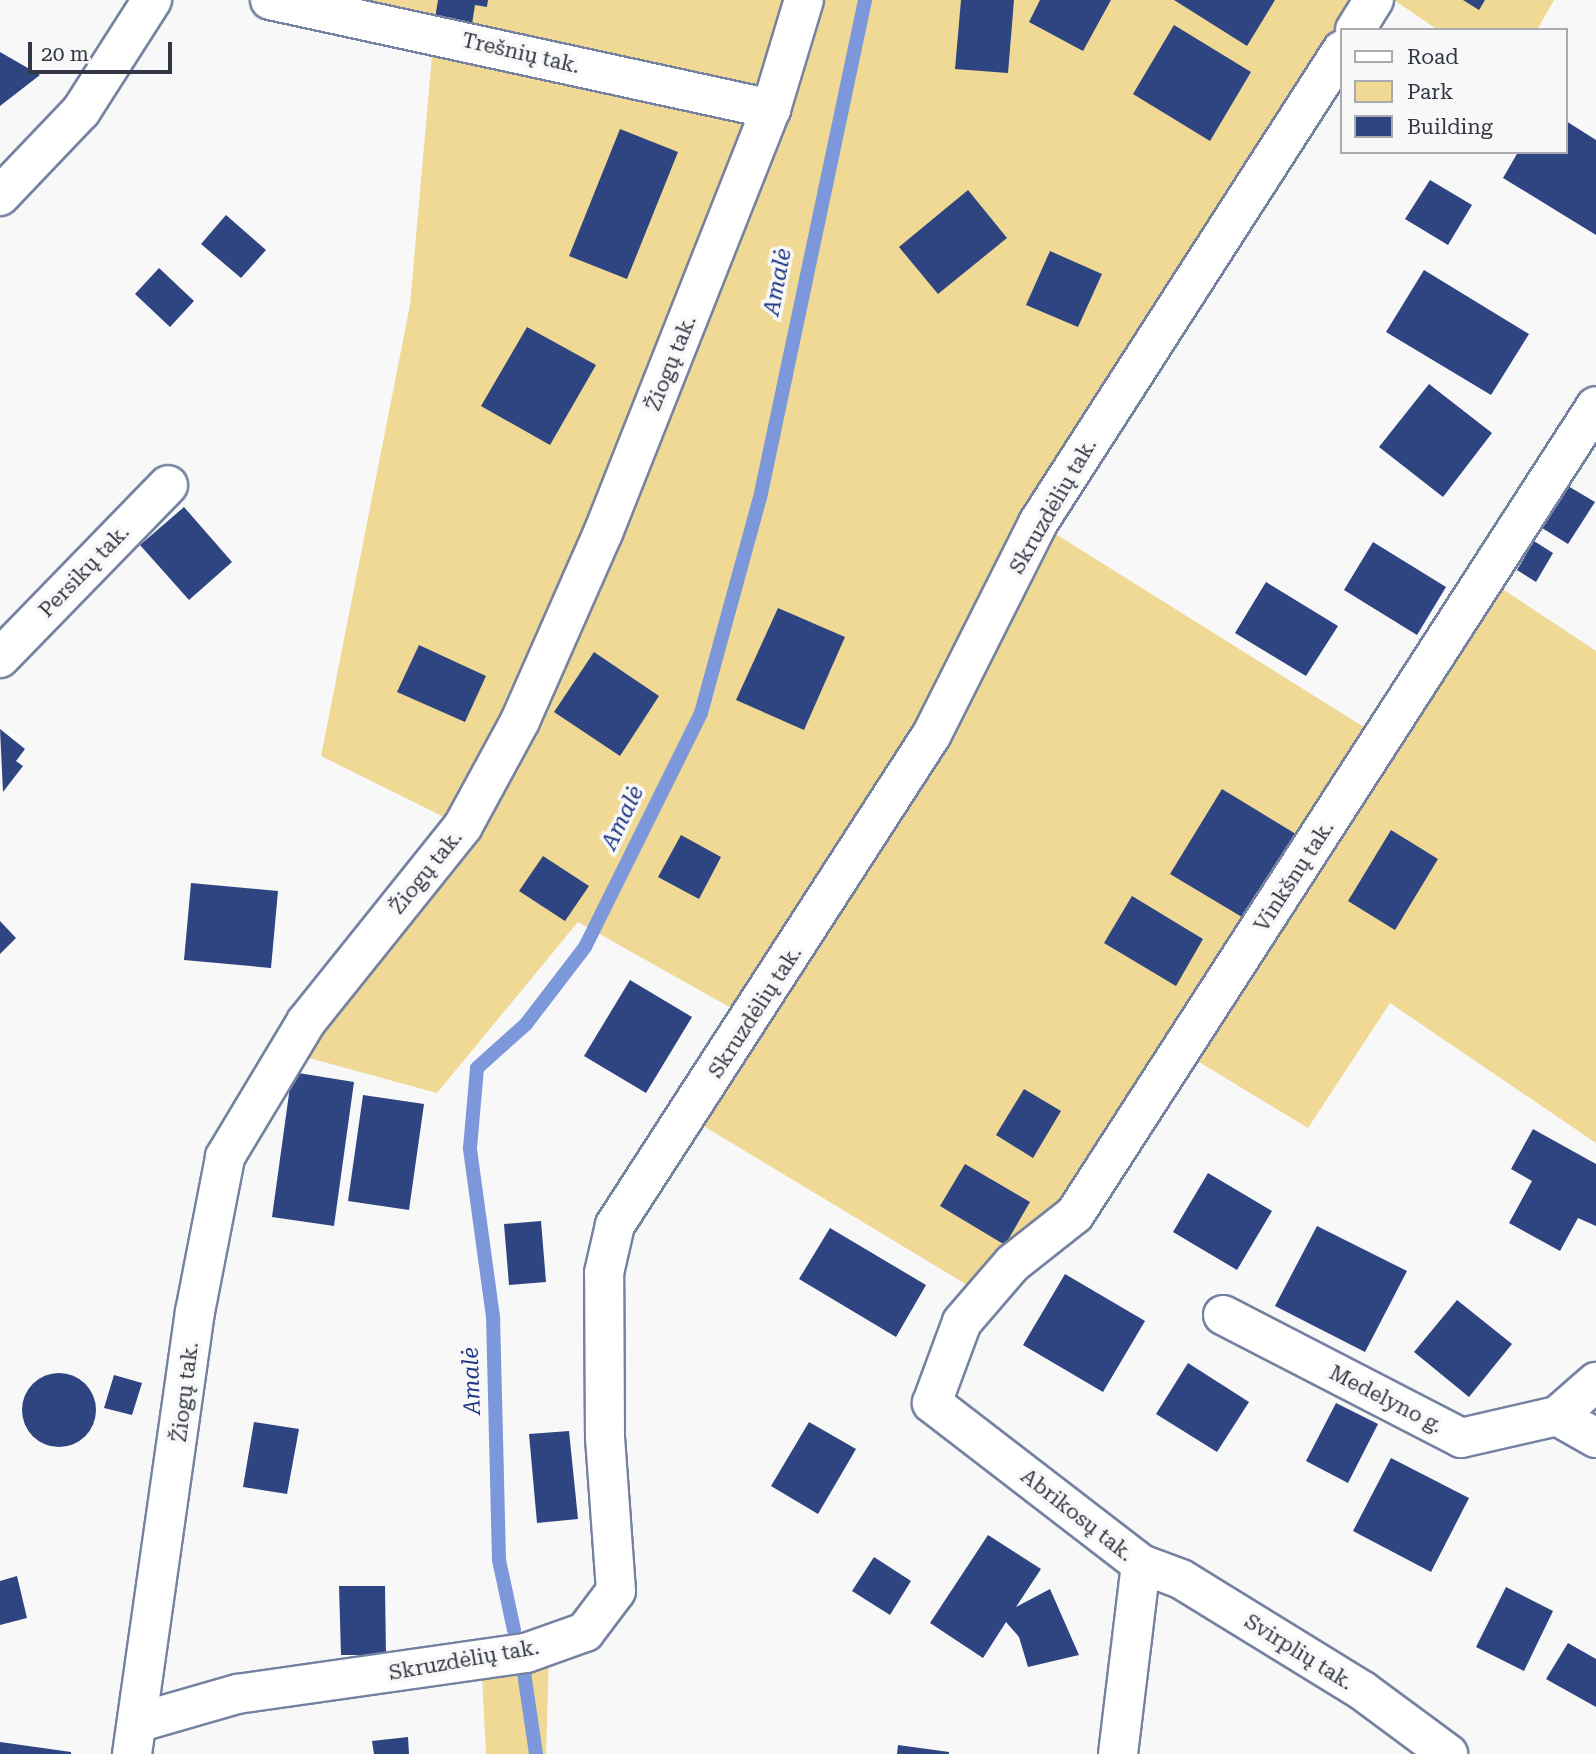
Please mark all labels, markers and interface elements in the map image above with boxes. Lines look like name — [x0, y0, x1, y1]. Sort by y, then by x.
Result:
street label: Trešnių tak. — [460, 27, 582, 79]
scale bar — [32, 28, 175, 72]
legend — [1340, 28, 1568, 154]
text: 20 m — [41, 42, 89, 66]
text: Road — [1407, 45, 1459, 69]
text: Park — [1407, 80, 1453, 104]
text: Building — [1407, 115, 1493, 139]
water label: Amalė — [758, 246, 798, 318]
street label: Žiogų tak. — [640, 312, 702, 414]
street label: Skruzdėlių tak. — [1004, 434, 1102, 578]
street label: Persikų tak. — [34, 519, 134, 623]
water label: Amalė — [596, 782, 650, 854]
street label: Vinkšnų tak. — [1249, 816, 1339, 936]
street label: Žiogų tak. — [385, 825, 467, 919]
street label: Skruzdėlių tak. — [703, 941, 807, 1083]
street label: Žiogų tak. — [166, 1340, 204, 1444]
water label: Amalė — [457, 1347, 487, 1415]
street label: Medelyno g. — [1325, 1360, 1447, 1438]
street label: Abrikosų tak. — [1016, 1463, 1138, 1567]
street label: Svirplių tak. — [1240, 1609, 1358, 1695]
street label: Skruzdėlių tak. — [387, 1634, 541, 1686]

